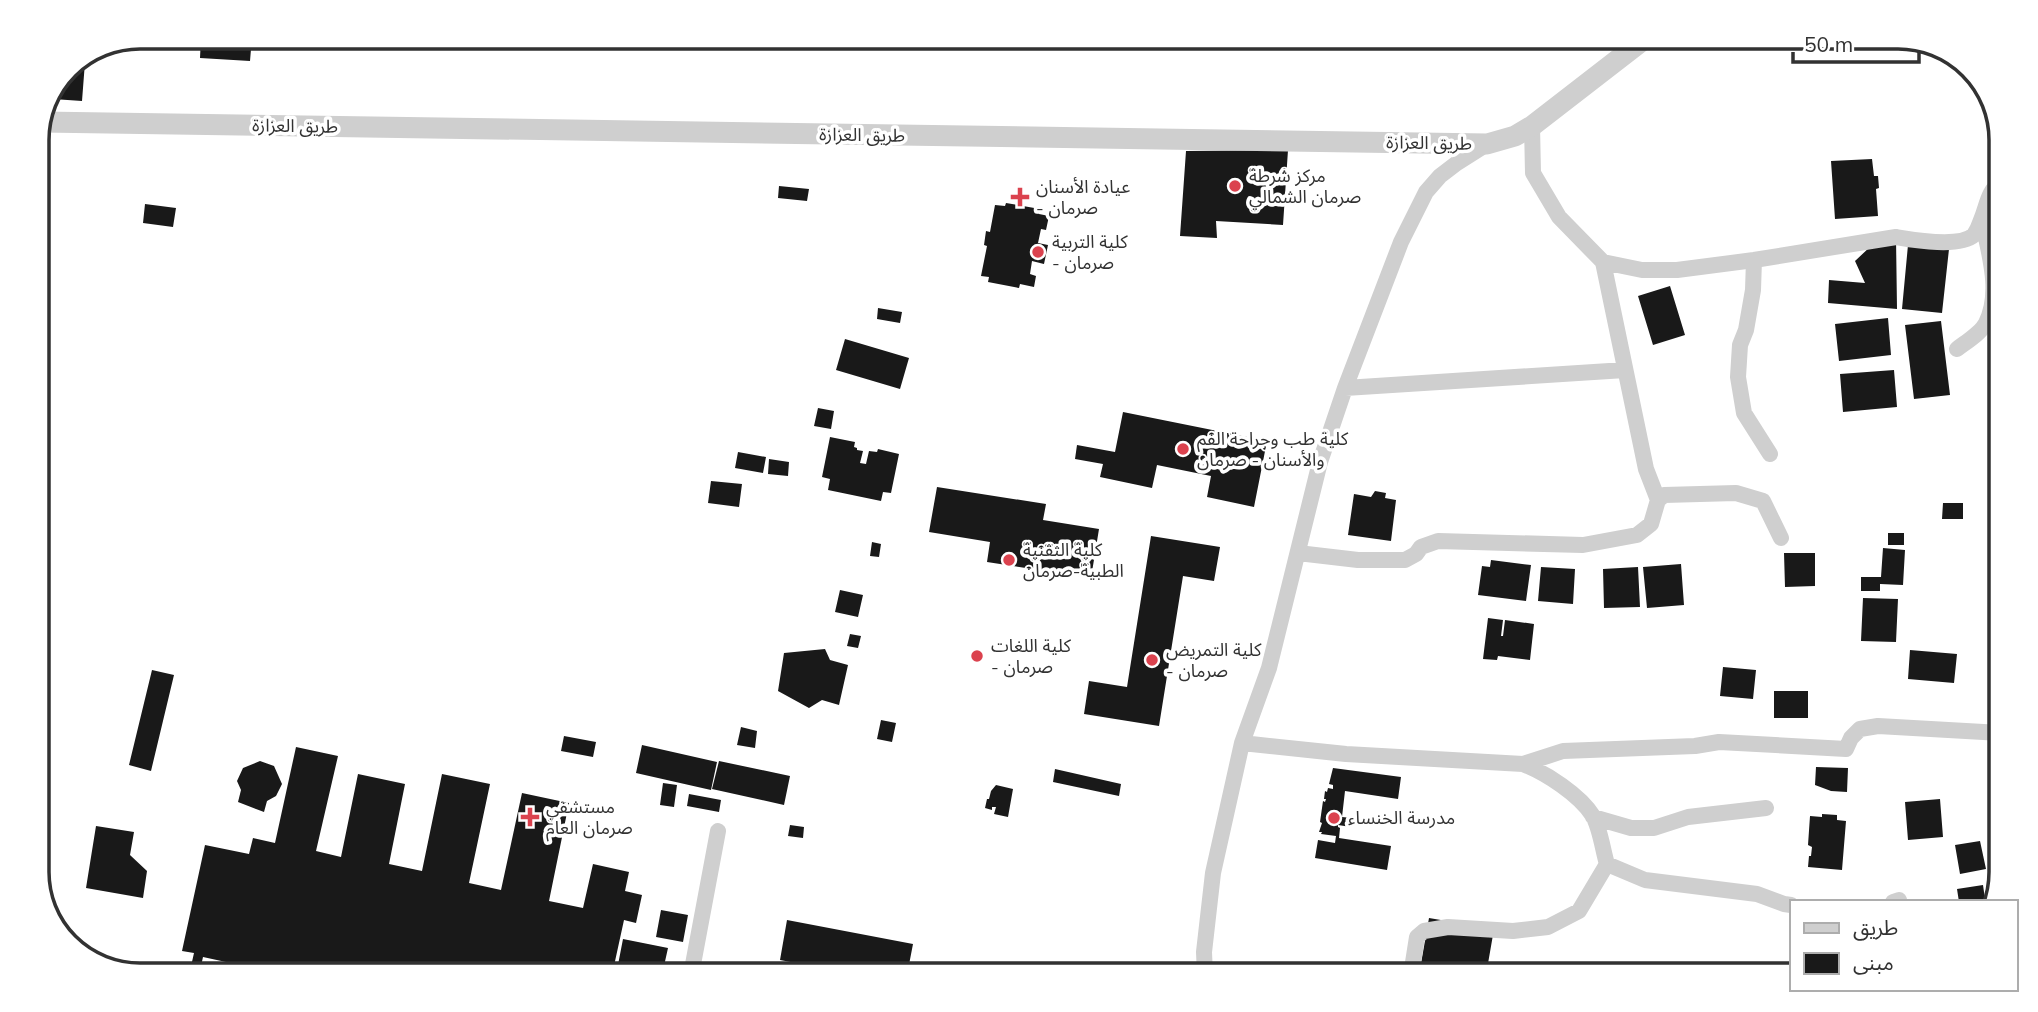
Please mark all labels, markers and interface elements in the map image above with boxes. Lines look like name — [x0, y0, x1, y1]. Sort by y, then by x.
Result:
scale bar — [1793, 21, 1919, 65]
text: 50 m — [1804, 31, 1853, 57]
street label: طريق العزازة — [252, 113, 338, 138]
street label: طريق العزازة — [819, 122, 905, 147]
street label: طريق العزازة — [1386, 130, 1472, 155]
place label: مركز شرطة صرمان الشمالي — [1249, 164, 1361, 210]
place label: عيادة الأسنان - صرمان — [1036, 175, 1130, 219]
marker: مركز شرطة صرمان الشمالي — [1227, 178, 1243, 194]
marker: عيادة الأسنان - صرمان — [1010, 187, 1030, 207]
place label: كلية التربية - صرمان — [1052, 230, 1128, 274]
marker: كلية التربية - صرمان — [1030, 244, 1046, 260]
place label: كلية طب وجراحة الفم والأسنان - صرمان — [1197, 427, 1349, 471]
marker: كلية طب وجراحة الفم والأسنان - صرمان — [1175, 441, 1191, 457]
place label: كلية التقنية الطبية-صرمان — [1023, 538, 1124, 582]
marker: كلية التقنية الطبية-صرمان — [1001, 552, 1017, 568]
place label: كلية اللغات - صرمان — [991, 634, 1071, 678]
place label: كلية التمريض - صرمان — [1166, 638, 1262, 682]
marker: كلية اللغات - صرمان — [969, 648, 985, 664]
marker: كلية التمريض - صرمان — [1144, 652, 1160, 668]
place label: مستشفي صرمان العام — [546, 795, 633, 842]
place label: مدرسة الخنساء — [1348, 806, 1455, 829]
marker: مستشفي صرمان العام — [520, 807, 540, 827]
marker: مدرسة الخنساء — [1326, 810, 1342, 826]
legend — [1790, 900, 2017, 991]
text: طريق — [1853, 914, 1898, 941]
text: مبنى — [1853, 949, 1894, 975]

